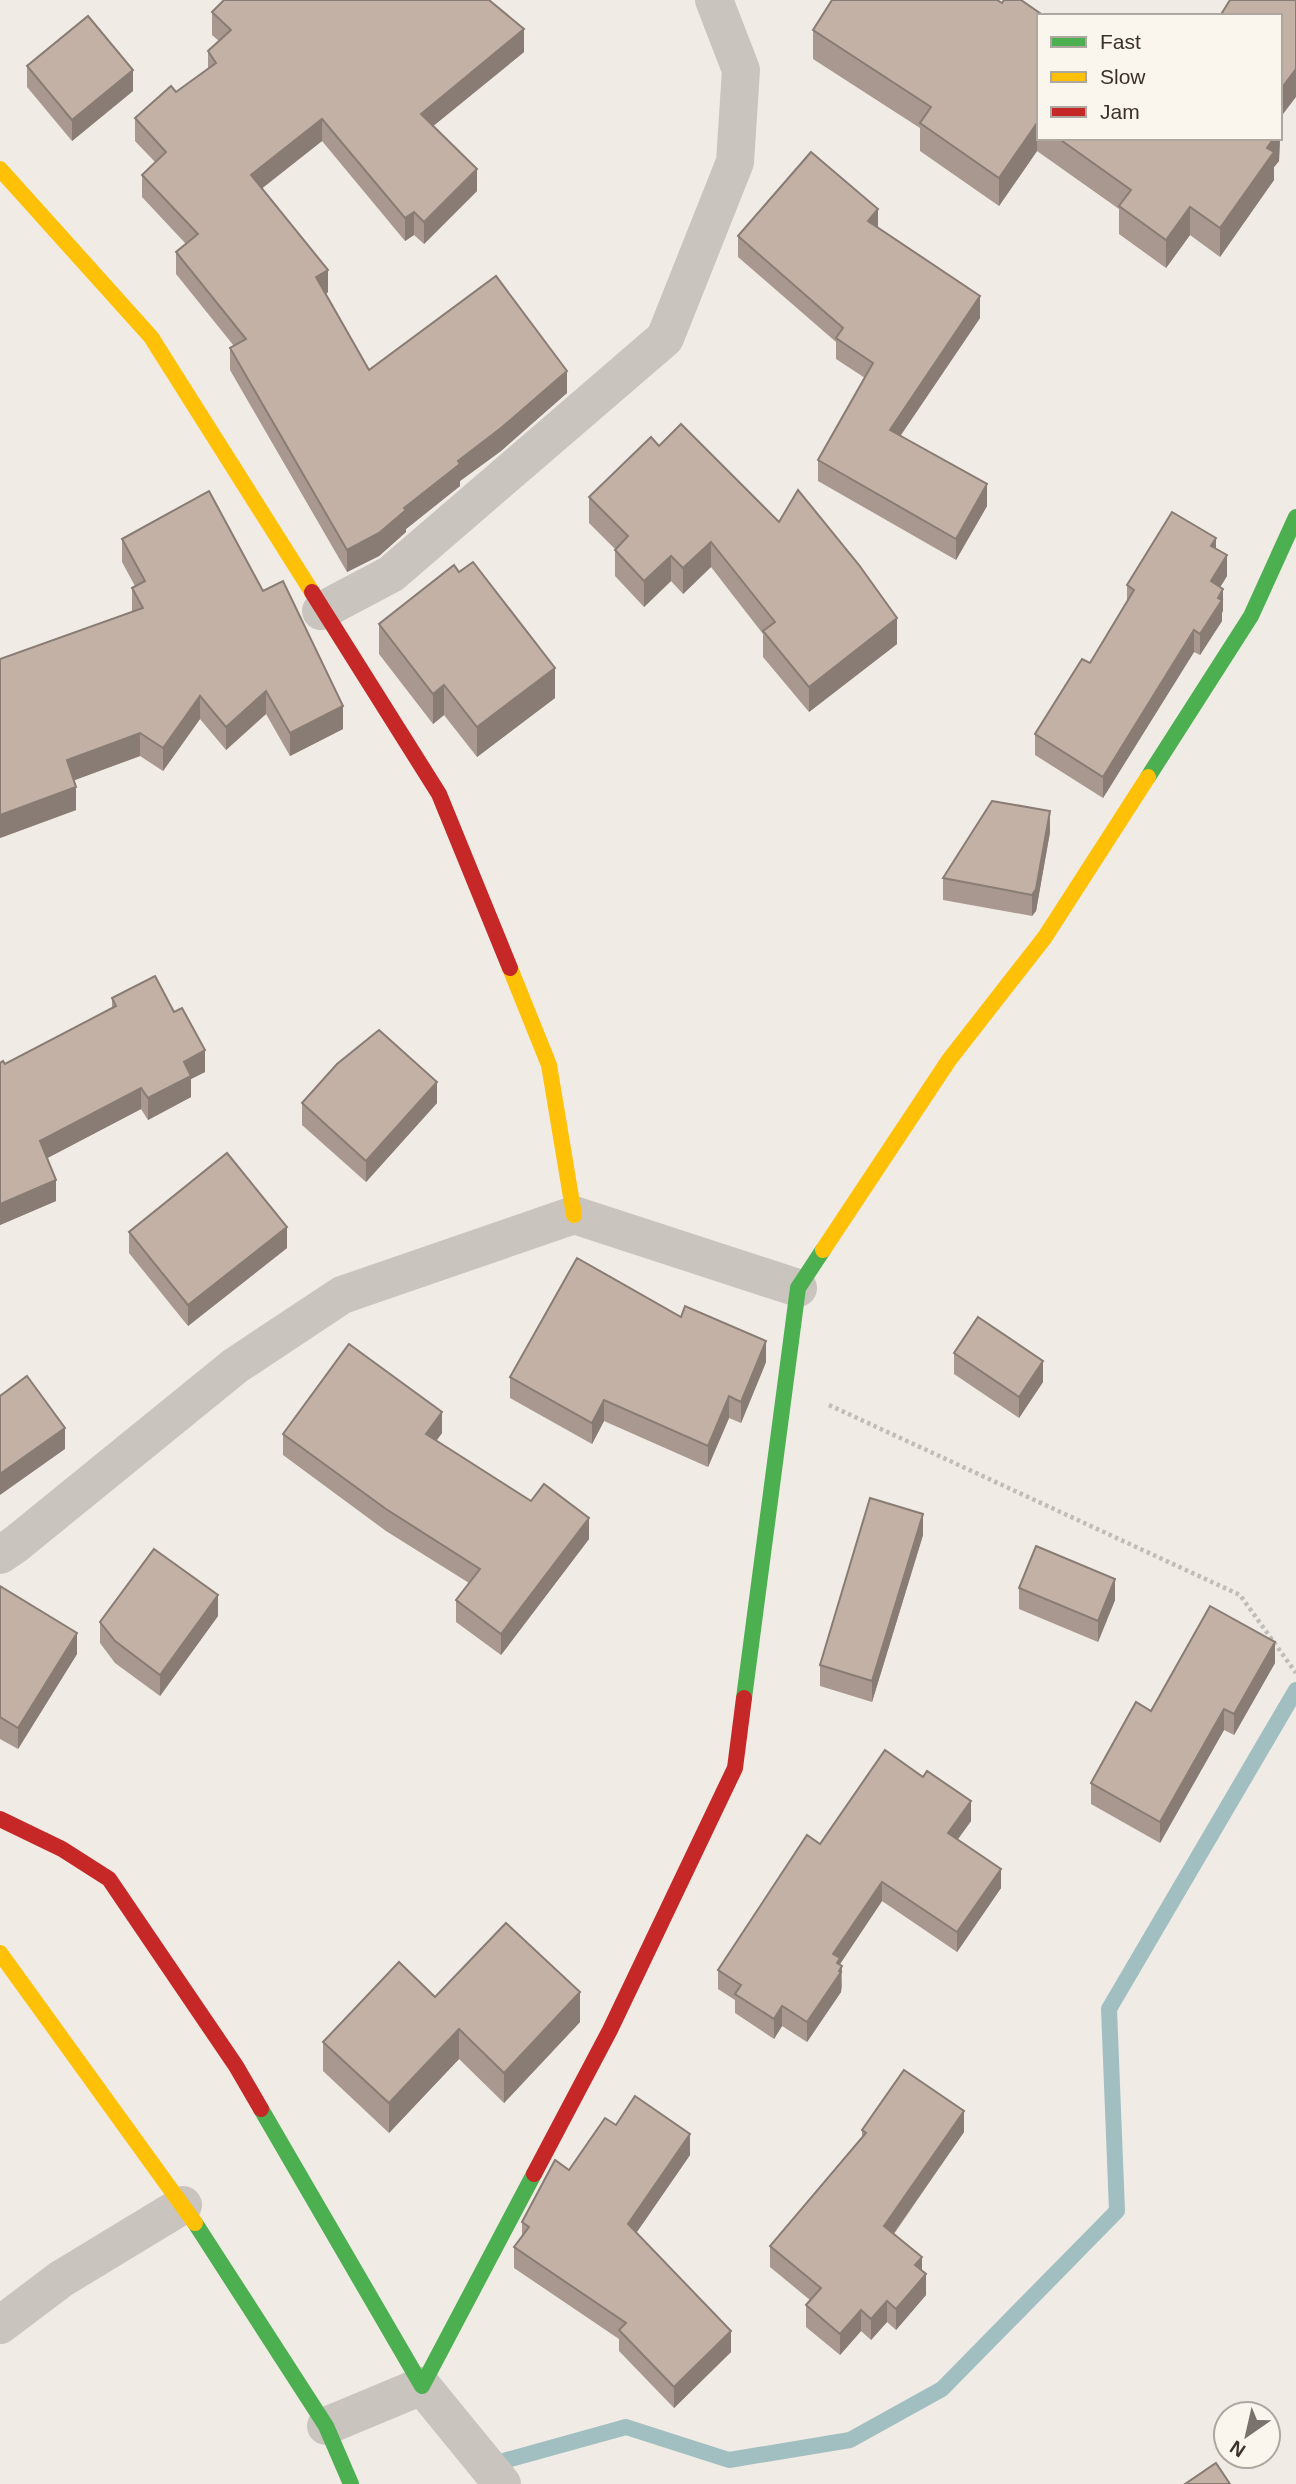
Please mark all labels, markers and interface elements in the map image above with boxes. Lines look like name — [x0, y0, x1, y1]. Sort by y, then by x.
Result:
legend — [1037, 14, 1282, 140]
text: Fast — [1100, 30, 1141, 53]
text: Slow — [1100, 65, 1146, 88]
text: Jam — [1100, 100, 1140, 123]
north arrow — [1212, 2400, 1282, 2470]
text: N — [1226, 2436, 1249, 2461]

